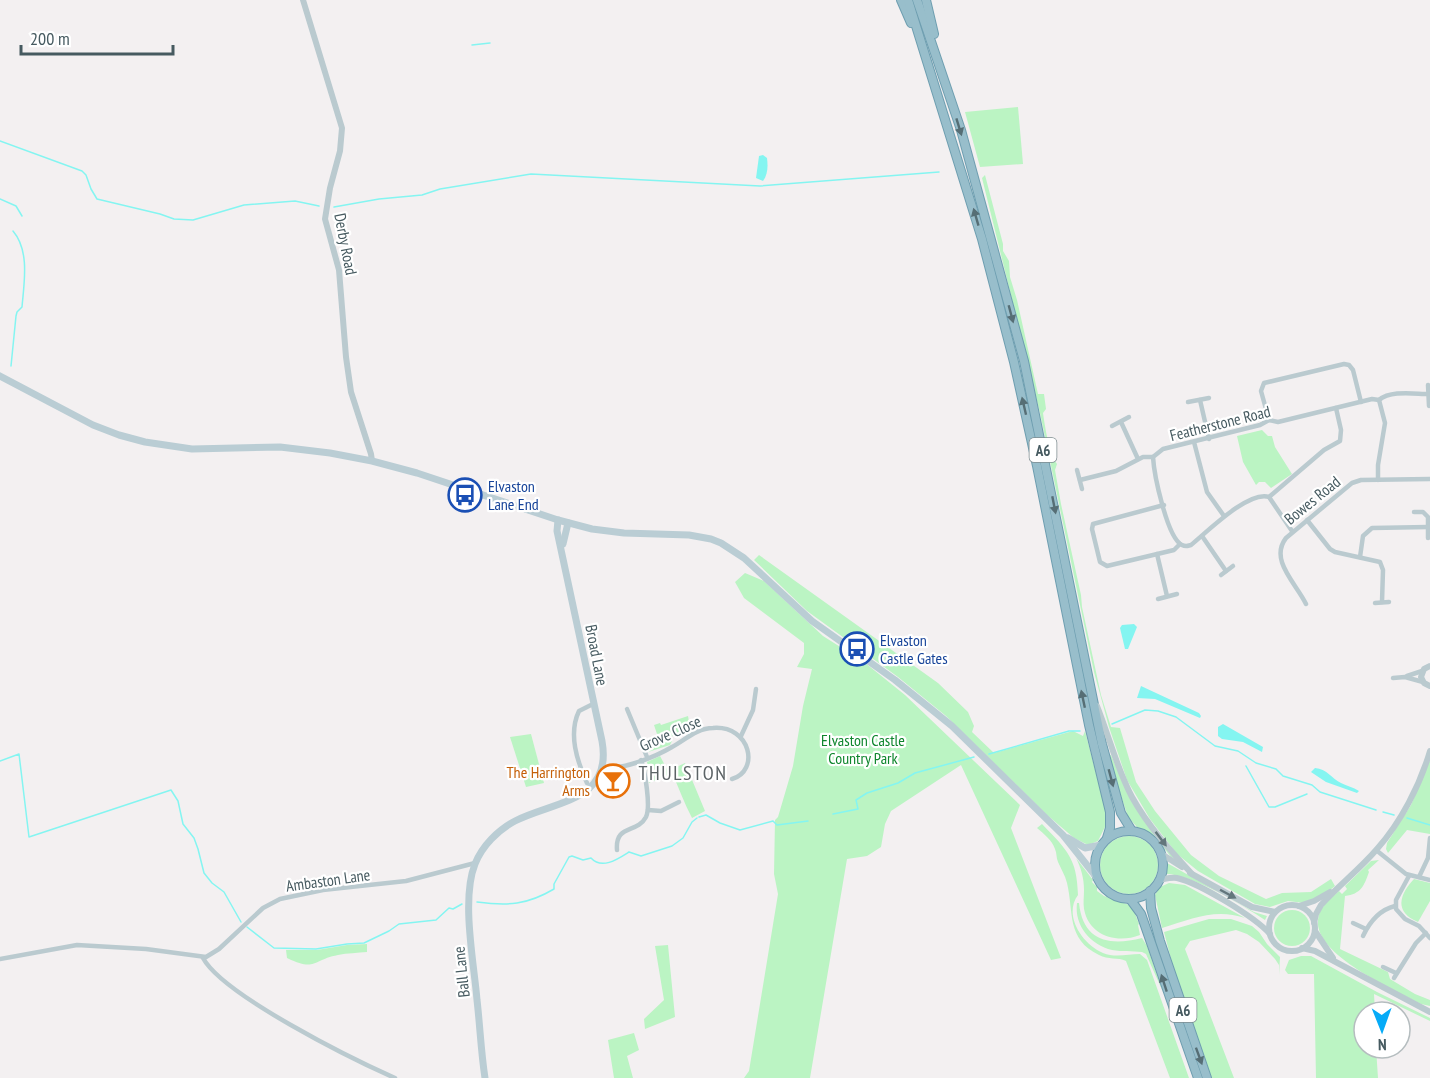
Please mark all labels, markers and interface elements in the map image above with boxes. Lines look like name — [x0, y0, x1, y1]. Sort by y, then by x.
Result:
scale bar — [21, 18, 172, 56]
text: 200 m — [30, 27, 70, 50]
one-way arrow — [955, 118, 965, 136]
one-way arrow — [971, 208, 980, 226]
street label: Derby Road — [330, 211, 362, 277]
one-way arrow — [1007, 305, 1017, 324]
one-way arrow — [1018, 397, 1028, 415]
street label: Featherstone Road — [1168, 401, 1272, 445]
road number: A6 — [1030, 438, 1056, 462]
street label: Bowes Road — [1280, 471, 1344, 529]
place label: Elvaston Lane End — [488, 476, 539, 514]
bus stop icon: Elvaston Lane End — [447, 477, 483, 513]
one-way arrow — [1050, 495, 1059, 514]
street label: Broad Lane — [581, 623, 613, 687]
place label: Elvaston Castle Gates — [880, 630, 948, 668]
bus stop icon: Elvaston Castle Gates — [839, 631, 875, 667]
one-way arrow — [1078, 690, 1088, 709]
street label: Grove Close — [636, 711, 704, 755]
park label: Elvaston Castle Country Park — [821, 730, 905, 768]
district label: THULSTON — [639, 760, 727, 786]
place label: The Harrington Arms — [506, 762, 590, 800]
bar icon: The Harrington Arms — [595, 763, 631, 799]
one-way arrow — [1107, 769, 1116, 787]
one-way arrow — [1154, 831, 1166, 846]
street label: Ambaston Lane — [285, 864, 371, 896]
one-way arrow — [1220, 889, 1237, 899]
street label: Ball Lane — [448, 945, 474, 999]
one-way arrow — [1159, 974, 1168, 992]
road number: A6 — [1170, 998, 1196, 1022]
north arrow — [1352, 1000, 1412, 1060]
text: N — [1378, 1035, 1387, 1055]
one-way arrow — [1195, 1047, 1204, 1065]

